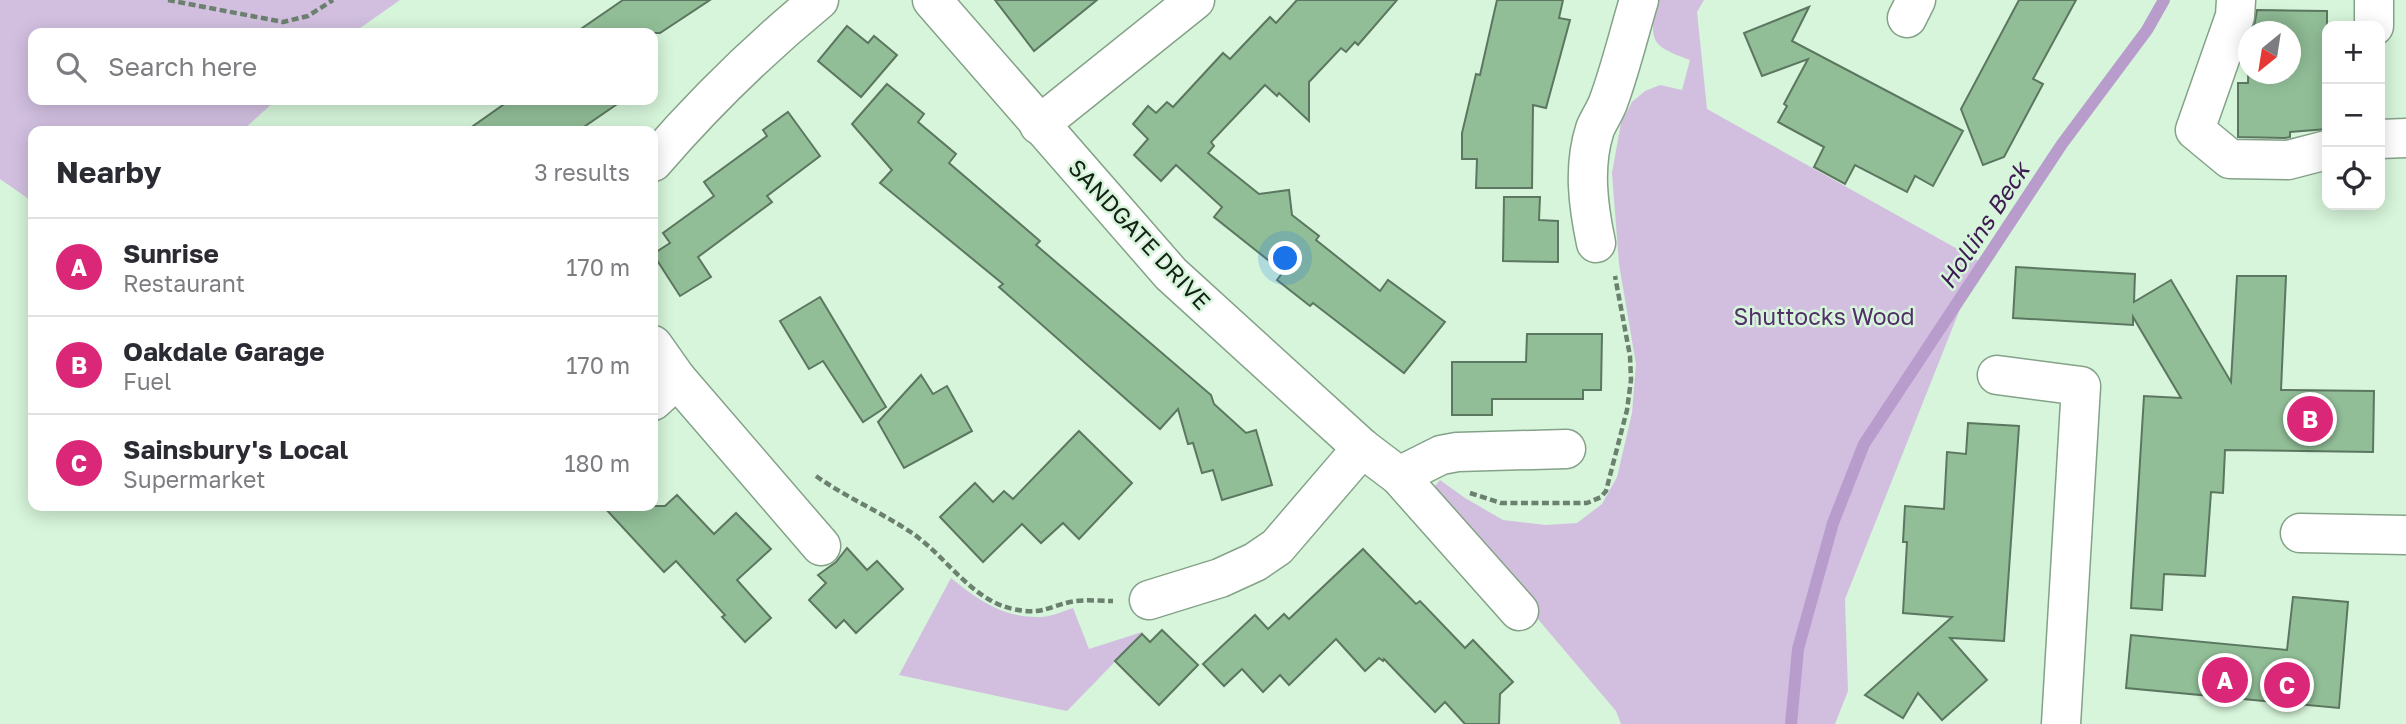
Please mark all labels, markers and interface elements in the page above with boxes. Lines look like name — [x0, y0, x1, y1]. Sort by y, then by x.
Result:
north arrow — [2238, 21, 2301, 84]
map controls — [2322, 21, 2385, 210]
button: + — [2322, 21, 2385, 84]
search box — [28, 28, 658, 105]
icon: search — [52, 48, 90, 86]
text: Search here — [108, 51, 257, 82]
button: − — [2322, 84, 2385, 147]
button: locate — [2322, 147, 2385, 210]
street label: SANDGATE DRIVE — [1063, 153, 1217, 315]
text: Nearby — [56, 154, 161, 190]
water label: Hollins Beck — [1931, 154, 2036, 294]
text: 3 results — [534, 158, 630, 186]
text: Sunrise — [123, 238, 219, 269]
your location — [1268, 241, 1302, 275]
text: A — [71, 253, 87, 281]
text: 170 m — [566, 253, 630, 281]
text: Restaurant — [123, 269, 245, 297]
park label: Shuttocks Wood — [1733, 302, 1915, 330]
text: Oakdale Garage — [123, 336, 325, 367]
text: B — [71, 351, 87, 379]
text: 170 m — [566, 351, 630, 379]
text: Fuel — [123, 367, 171, 395]
pin: B — [2287, 393, 2333, 445]
text: Sainsbury's Local — [123, 434, 348, 465]
text: C — [71, 449, 87, 477]
text: 180 m — [564, 449, 630, 477]
text: Supermarket — [123, 465, 266, 493]
pin: A — [2202, 654, 2248, 706]
pin: C — [2264, 659, 2310, 711]

